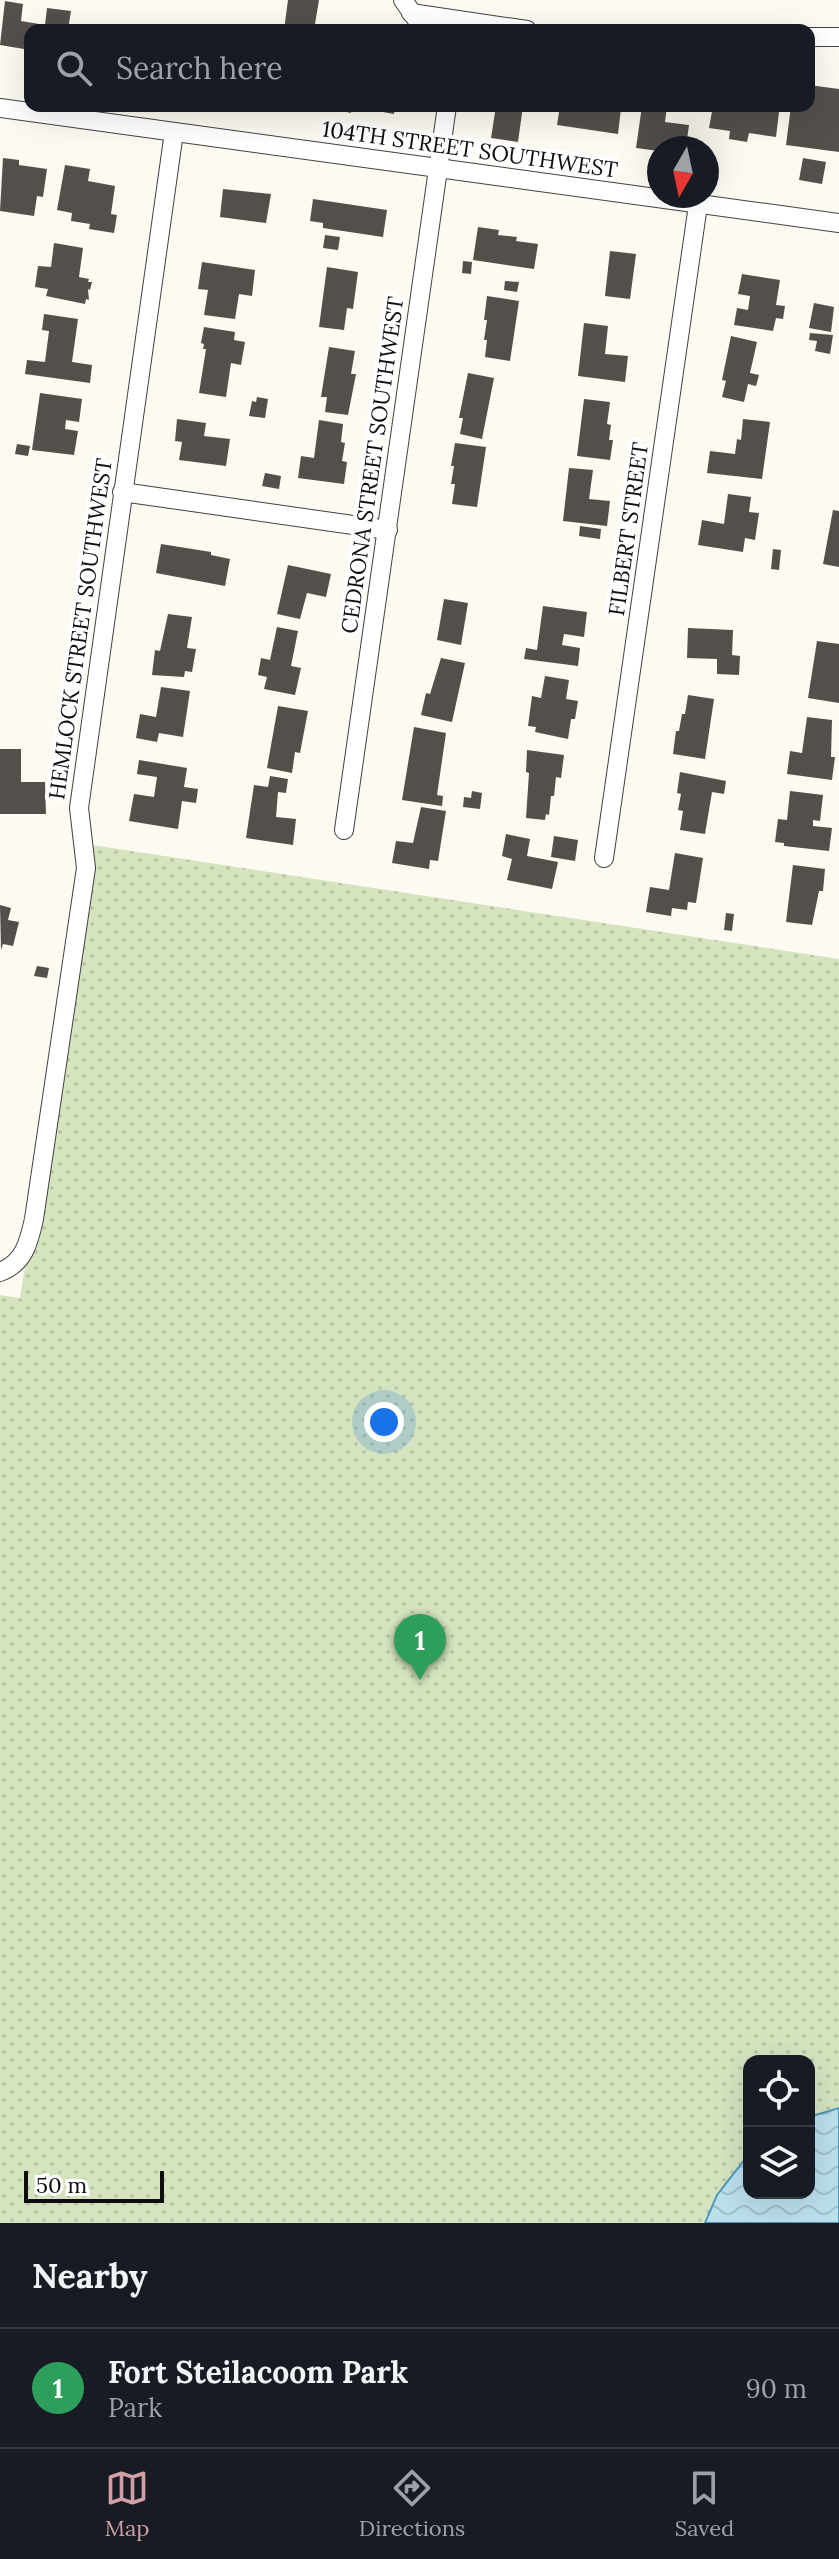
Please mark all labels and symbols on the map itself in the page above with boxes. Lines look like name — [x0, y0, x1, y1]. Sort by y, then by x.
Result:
street label: 104TH STREET SOUTHWEST — [321, 114, 619, 184]
north arrow — [647, 136, 719, 208]
street label: CEDRONA STREET SOUTHWEST — [334, 295, 410, 635]
street label: FILBERT STREET — [602, 440, 654, 618]
street label: HEMLOCK STREET SOUTHWEST — [42, 457, 118, 801]
your location — [364, 1402, 404, 1442]
pin: 1 — [394, 1614, 446, 1680]
scale bar — [24, 2167, 164, 2203]

